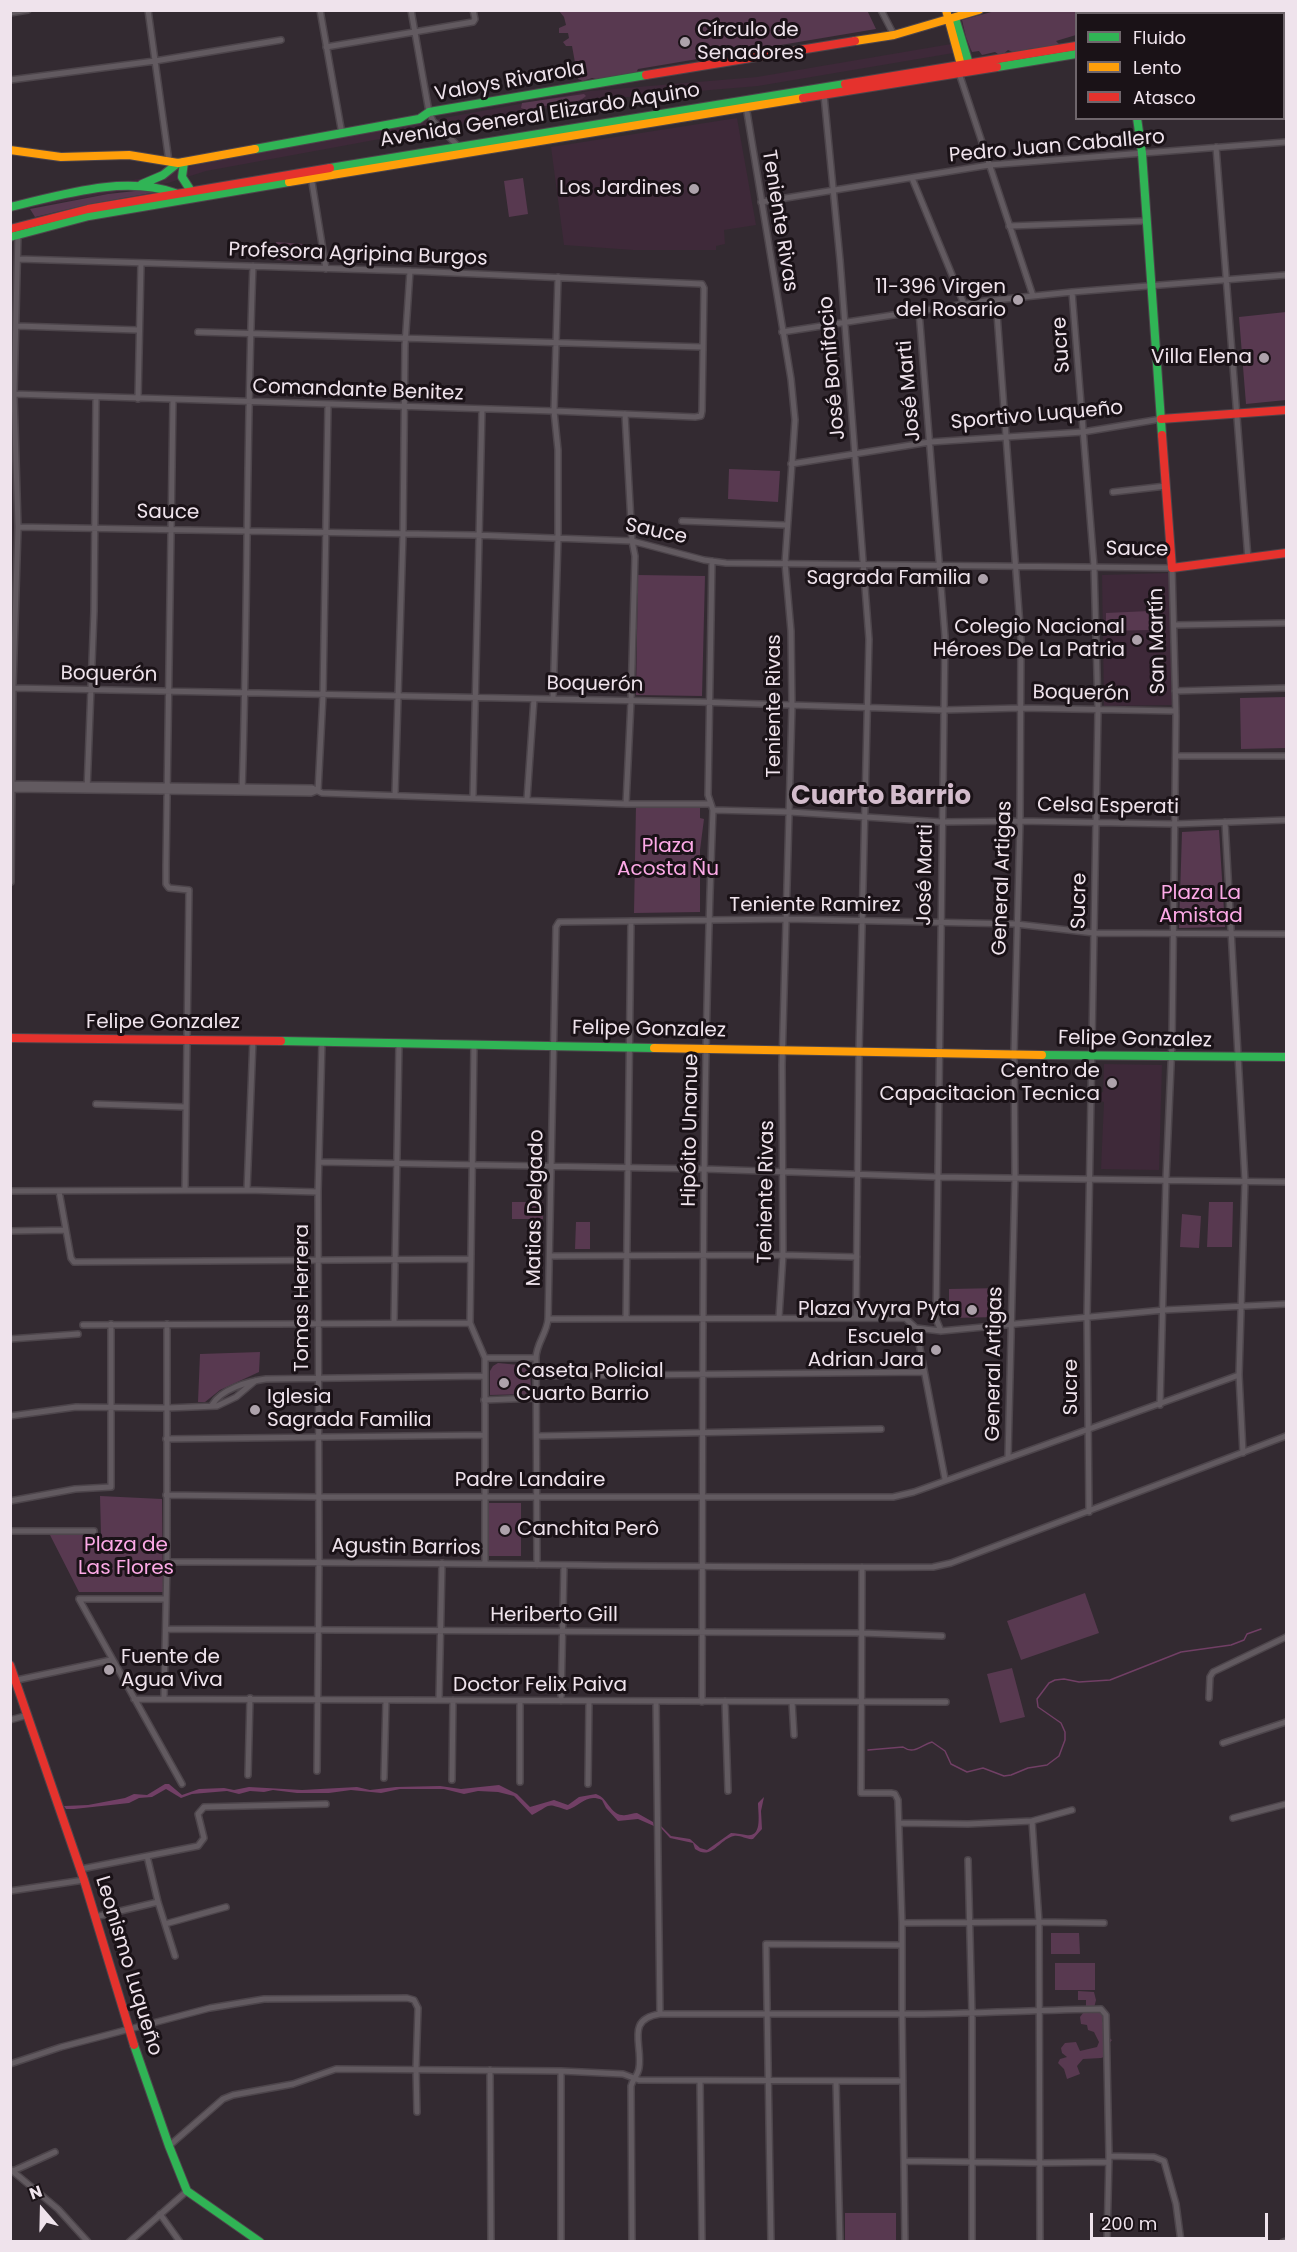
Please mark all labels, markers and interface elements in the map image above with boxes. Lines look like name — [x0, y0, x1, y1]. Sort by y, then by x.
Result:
legend — [1075, 12, 1285, 120]
place label: Círculo de Senadores — [697, 19, 804, 66]
text: Fluido — [1133, 25, 1186, 50]
marker: Círculo de Senadores — [678, 35, 692, 49]
text: Lento — [1133, 55, 1182, 80]
street label: Valoys Rivarola — [433, 57, 587, 107]
street label: Avenida General Elizardo Aquino — [378, 79, 702, 153]
text: Atasco — [1133, 85, 1196, 110]
street label: Pedro Juan Caballero — [948, 126, 1166, 168]
street label: Teniente Rivas — [756, 148, 802, 294]
place label: Los Jardines — [559, 177, 682, 201]
marker: Los Jardines — [687, 182, 701, 196]
street label: Profesora Agripina Burgos — [228, 238, 488, 272]
place label: 11-396 Virgen del Rosario — [875, 276, 1006, 323]
marker: 11-396 Virgen del Rosario — [1011, 293, 1025, 307]
street label: José Bonifacio — [815, 295, 851, 441]
street label: Sucre — [1048, 316, 1076, 374]
street label: José Marti — [894, 339, 926, 443]
place label: Villa Elena — [1151, 346, 1252, 370]
marker: Villa Elena — [1257, 351, 1271, 365]
street label: Comandante Benitez — [252, 375, 464, 407]
street label: Sportivo Luqueño — [950, 397, 1124, 435]
street label: Sauce — [136, 500, 200, 526]
street label: Sauce — [623, 514, 689, 550]
street label: Sauce — [1105, 537, 1169, 563]
place label: Sagrada Familia — [806, 567, 971, 591]
marker: Sagrada Familia — [976, 572, 990, 586]
street label: San Martín — [1145, 587, 1171, 695]
place label: Colegio Nacional Héroes De La Patria — [933, 616, 1125, 663]
marker: Colegio Nacional Héroes De La Patria — [1130, 633, 1144, 647]
street label: Teniente Rivas — [763, 634, 787, 778]
street label: Boquerón — [60, 662, 158, 688]
street label: Boquerón — [546, 672, 644, 698]
street label: Boquerón — [1032, 681, 1130, 707]
district label: Cuarto Barrio — [791, 781, 971, 813]
street label: Celsa Esperati — [1037, 794, 1179, 820]
street label: General Artigas — [988, 800, 1018, 956]
street label: José Marti — [913, 824, 939, 926]
park label: Plaza Acosta Ñu — [617, 835, 719, 882]
street label: Sucre — [1068, 873, 1092, 929]
park label: Plaza La Amistad — [1159, 882, 1243, 929]
street label: Teniente Ramirez — [729, 894, 901, 918]
street label: Felipe Gonzalez — [86, 1011, 240, 1035]
street label: Felipe Gonzalez — [572, 1017, 726, 1043]
street label: Felipe Gonzalez — [1058, 1027, 1212, 1053]
street label: Hipóito Unanue — [678, 1053, 704, 1207]
place label: Centro de Capacitacion Tecnica — [879, 1060, 1100, 1107]
marker: Centro de Capacitacion Tecnica — [1105, 1076, 1119, 1090]
street label: Teniente Rivas — [754, 1120, 780, 1264]
street label: Matias Delgado — [523, 1129, 549, 1287]
street label: Tomas Herrera — [291, 1224, 315, 1372]
street label: General Artigas — [982, 1286, 1008, 1442]
place label: Plaza Yvyra Pyta — [798, 1298, 960, 1322]
marker: Plaza Yvyra Pyta — [965, 1303, 979, 1317]
place label: Escuela Adrian Jara — [808, 1326, 924, 1373]
marker: Escuela Adrian Jara — [929, 1343, 943, 1357]
street label: Sucre — [1060, 1359, 1084, 1415]
place label: Caseta Policial Cuarto Barrio — [516, 1360, 664, 1407]
marker: Caseta Policial Cuarto Barrio — [497, 1376, 511, 1390]
place label: Iglesia Sagrada Familia — [267, 1386, 432, 1433]
marker: Iglesia Sagrada Familia — [248, 1403, 262, 1417]
street label: Padre Landaire — [455, 1469, 605, 1493]
place label: Canchita Perô — [517, 1518, 659, 1542]
marker: Canchita Perô — [498, 1523, 512, 1537]
park label: Plaza de Las Flores — [78, 1534, 174, 1581]
street label: Agustin Barrios — [331, 1535, 481, 1561]
street label: Heriberto Gill — [490, 1604, 618, 1628]
place label: Fuente de Agua Viva — [121, 1646, 223, 1693]
marker: Fuente de Agua Viva — [102, 1663, 116, 1677]
street label: Doctor Felix Paiva — [453, 1674, 627, 1698]
street label: Leonismo Luqueño — [89, 1873, 167, 2059]
north arrow — [12, 2180, 72, 2240]
text: N — [26, 2180, 45, 2205]
scale bar — [1093, 2201, 1272, 2239]
text: 200 m — [1101, 2211, 1157, 2236]

